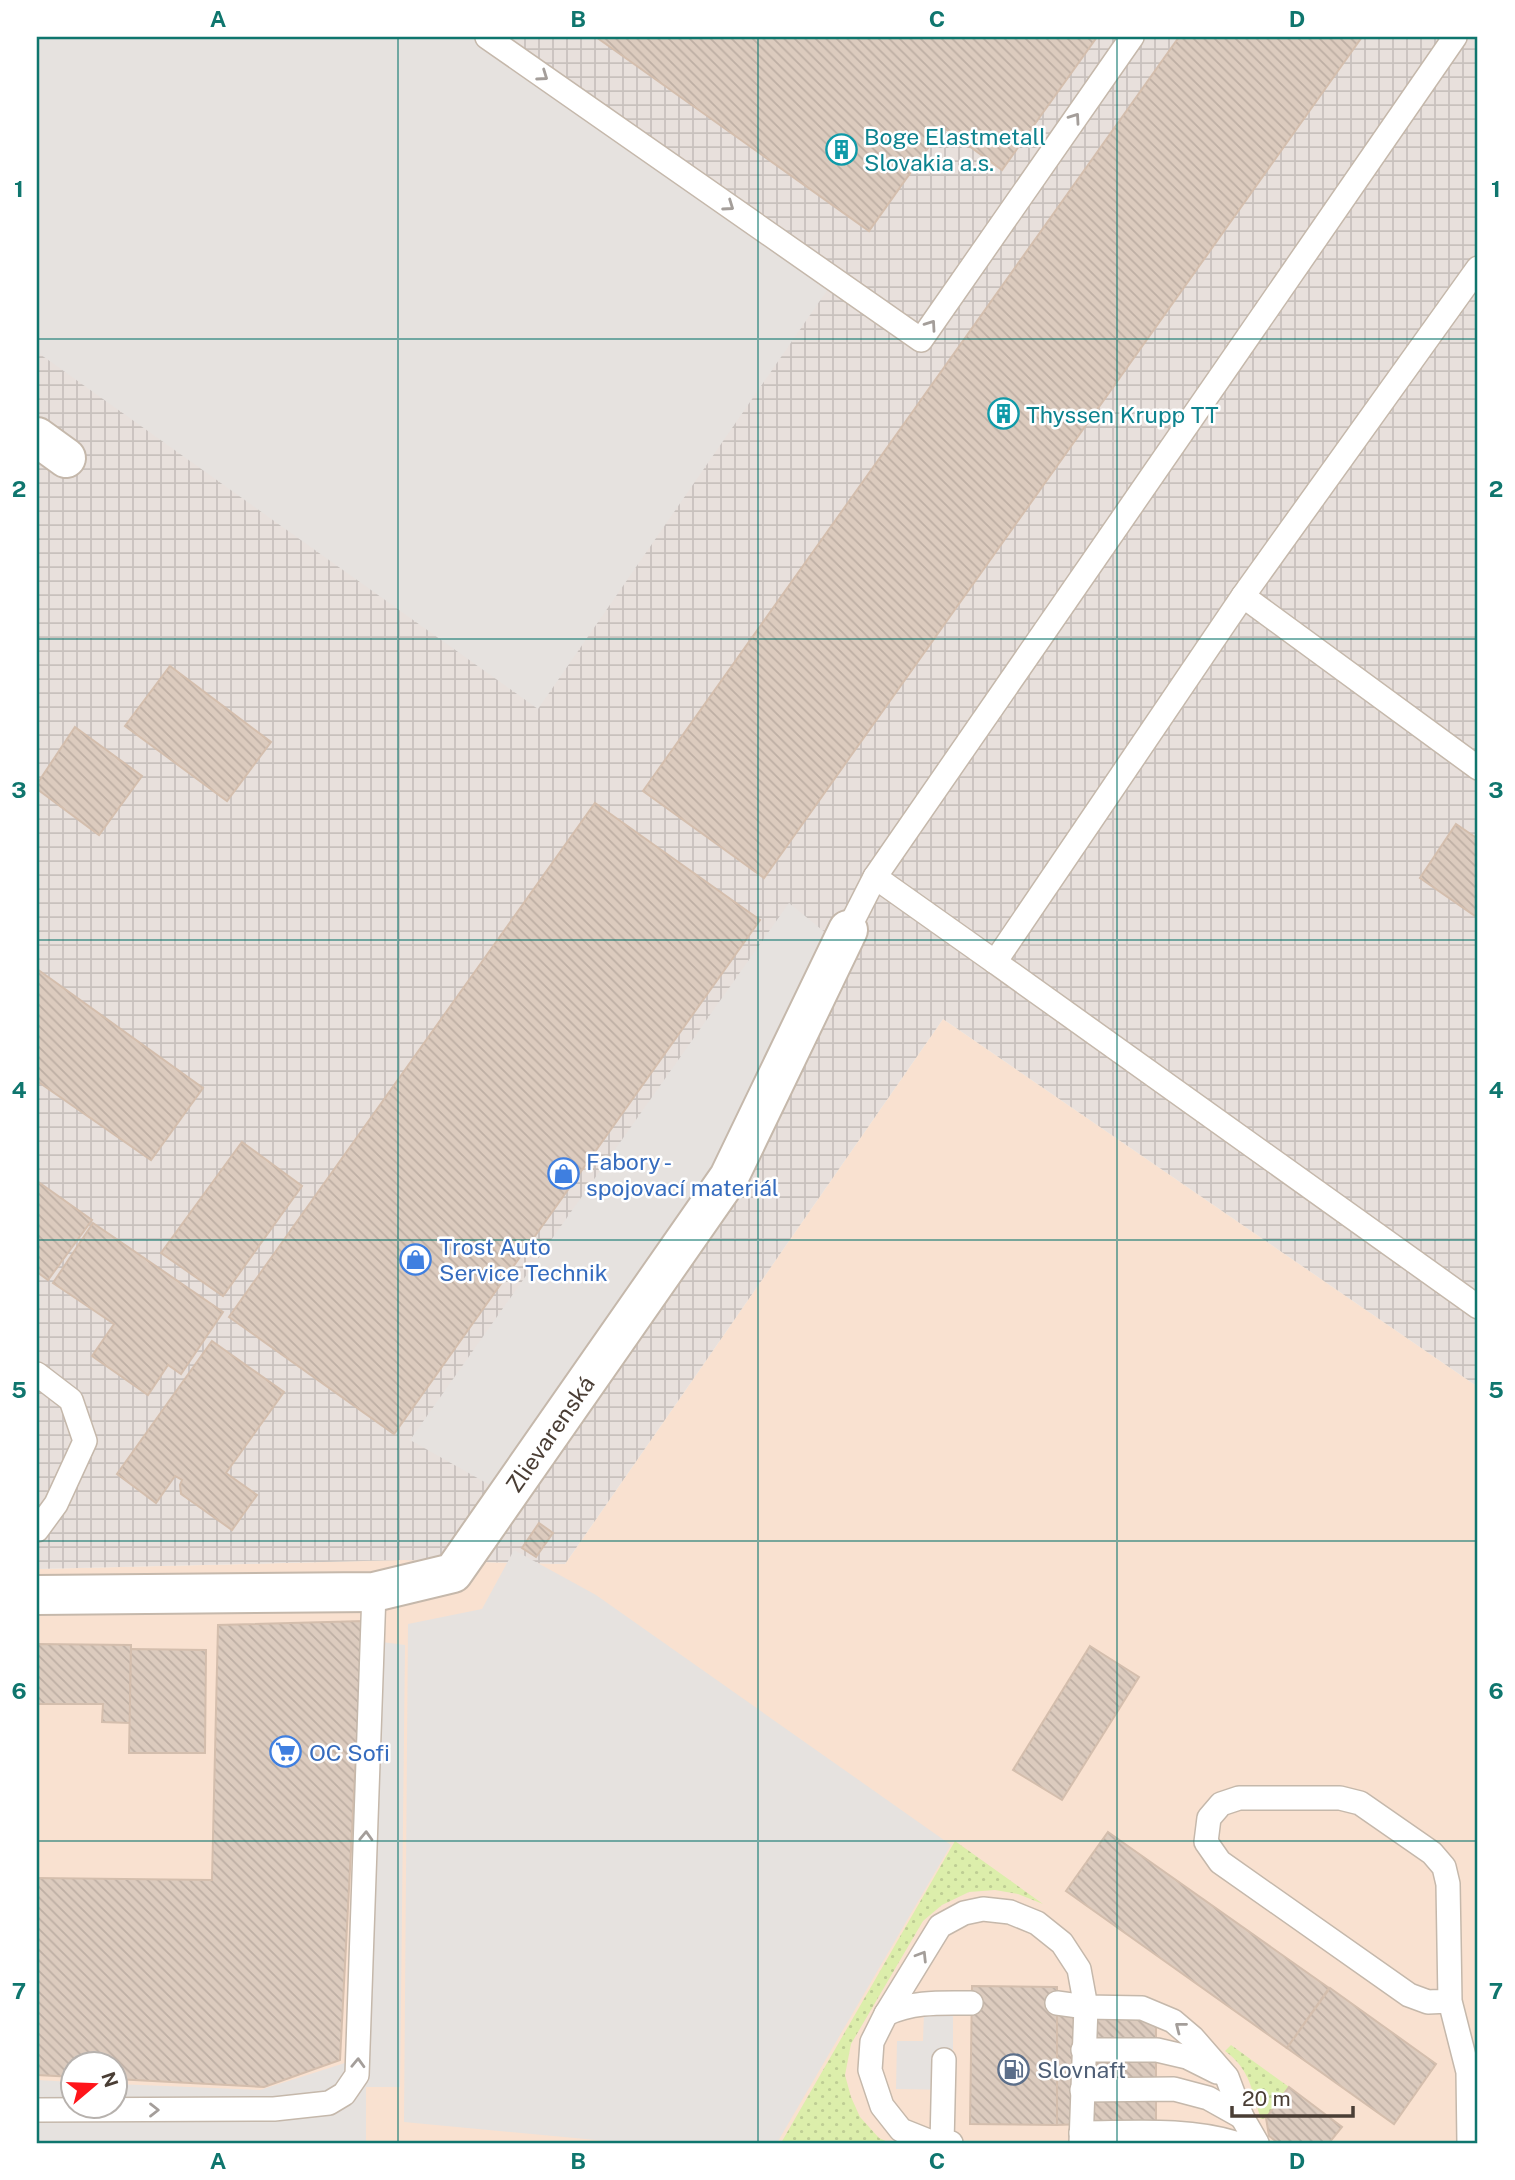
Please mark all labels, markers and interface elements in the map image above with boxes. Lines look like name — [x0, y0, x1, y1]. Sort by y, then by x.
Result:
text: A — [210, 5, 227, 32]
text: B — [570, 5, 586, 32]
text: C — [929, 5, 945, 32]
text: D — [1289, 5, 1305, 32]
one-way arrow — [535, 68, 548, 80]
one-way arrow — [1067, 113, 1079, 126]
place label: Boge Elastmetall Slovakia a.s. — [864, 123, 1046, 176]
building icon: Boge Elastmetall Slovakia a.s. — [824, 132, 858, 166]
text: 1 — [14, 175, 24, 202]
text: 1 — [1491, 175, 1501, 202]
one-way arrow — [721, 198, 734, 210]
one-way arrow — [923, 320, 935, 333]
building icon: Thyssen Krupp TT — [986, 397, 1020, 431]
place label: Thyssen Krupp TT — [1026, 401, 1219, 428]
text: 2 — [12, 475, 26, 502]
text: 2 — [1489, 475, 1503, 502]
text: 3 — [11, 776, 27, 803]
text: 3 — [1488, 776, 1504, 803]
text: 4 — [11, 1076, 27, 1103]
text: 4 — [1488, 1076, 1504, 1103]
place label: Fabory - spojovací materiál — [586, 1148, 779, 1201]
shop icon: Fabory - spojovací materiál — [546, 1157, 580, 1191]
place label: Trost Auto Service Technik — [439, 1233, 608, 1286]
shop icon: Trost Auto Service Technik — [399, 1242, 433, 1276]
street label: Zlievarenská — [500, 1371, 600, 1497]
text: 5 — [11, 1376, 27, 1403]
text: 5 — [1488, 1376, 1504, 1403]
text: 6 — [11, 1677, 27, 1704]
text: 6 — [1488, 1677, 1504, 1704]
supermarket icon: OC Sofi — [269, 1735, 303, 1769]
place label: OC Sofi — [309, 1739, 390, 1766]
one-way arrow — [358, 1830, 373, 1841]
one-way arrow — [913, 1950, 926, 1963]
text: 7 — [12, 1977, 26, 2004]
text: 7 — [1489, 1977, 1503, 2004]
one-way arrow — [1175, 2023, 1188, 2036]
north arrow — [60, 2050, 130, 2120]
fuel station icon: Slovnaft — [997, 2052, 1031, 2086]
place label: Slovnaft — [1037, 2056, 1126, 2083]
one-way arrow — [350, 2058, 365, 2069]
text: N — [97, 2069, 123, 2090]
scale bar — [1232, 2075, 1352, 2119]
text: 20 m — [1242, 2086, 1291, 2111]
one-way arrow — [149, 2102, 160, 2118]
text: A — [210, 2147, 227, 2174]
text: B — [570, 2147, 586, 2174]
text: C — [929, 2147, 945, 2174]
text: D — [1289, 2147, 1305, 2174]

